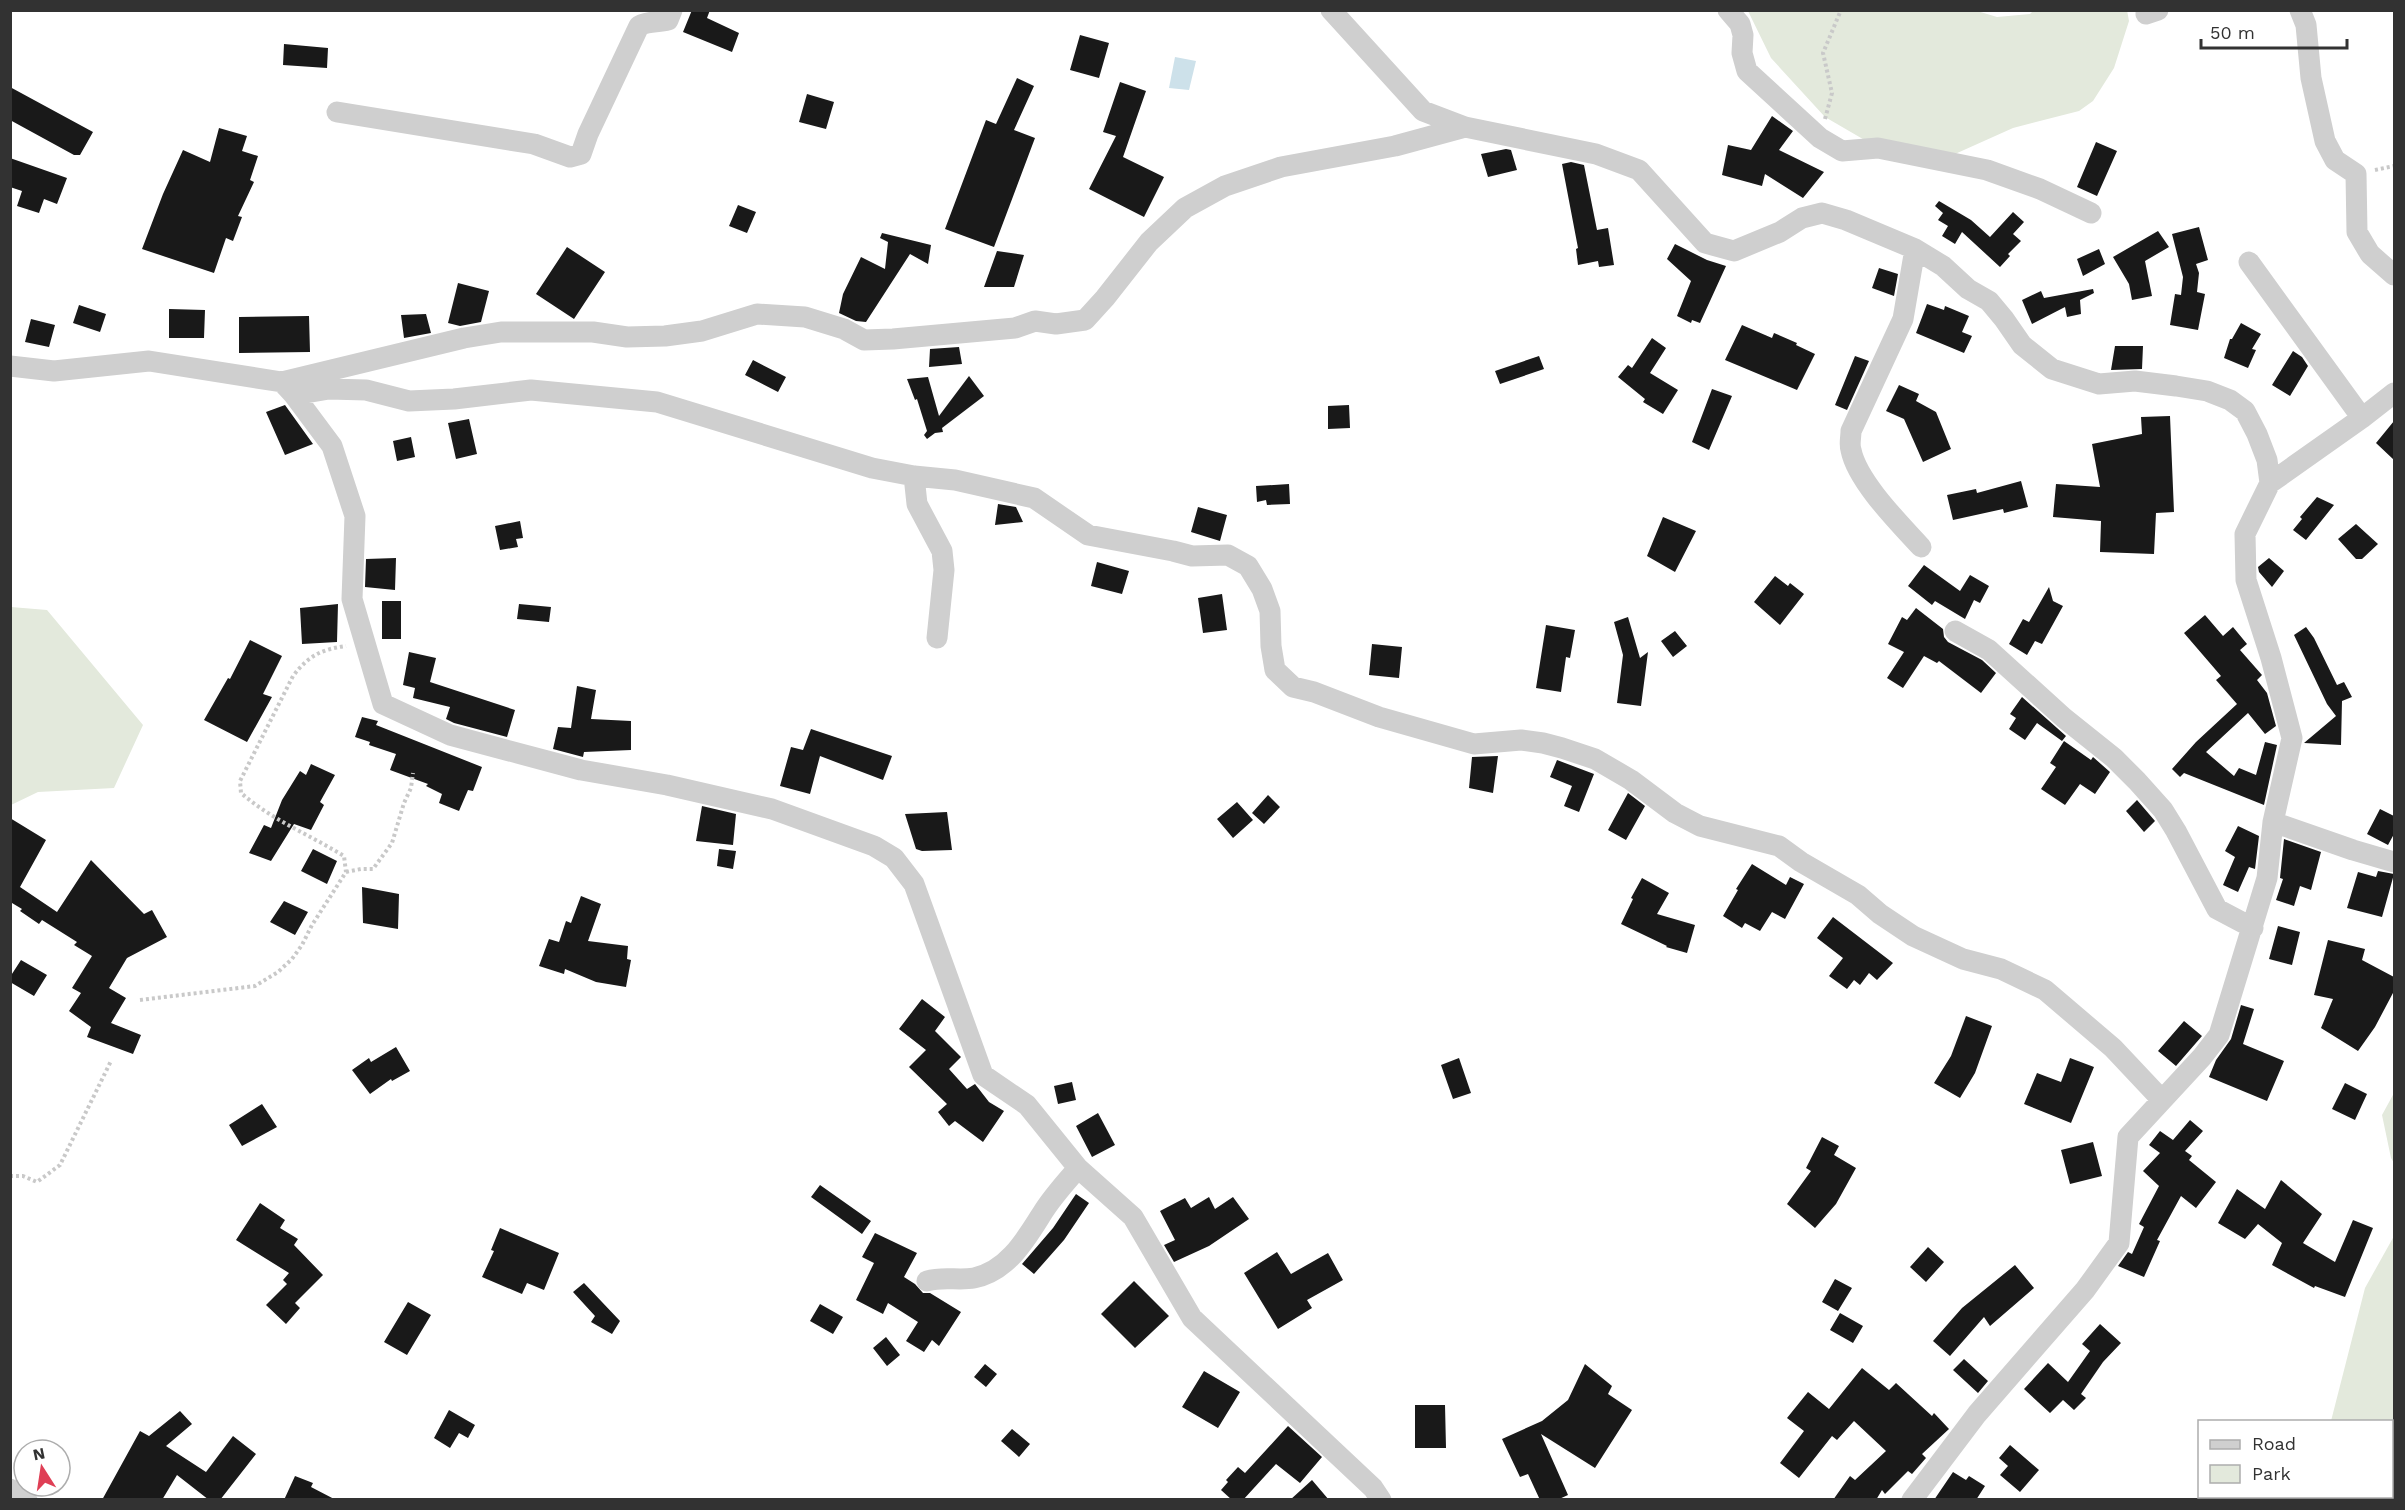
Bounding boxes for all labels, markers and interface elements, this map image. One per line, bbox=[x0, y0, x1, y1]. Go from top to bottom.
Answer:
scale bar bbox=[2201, 12, 2346, 50]
text: 50 m bbox=[2210, 22, 2255, 43]
legend bbox=[2198, 1420, 2393, 1498]
text: Road bbox=[2252, 1433, 2296, 1454]
north arrow bbox=[12, 1438, 72, 1498]
text: N bbox=[31, 1443, 47, 1464]
text: Park bbox=[2252, 1463, 2291, 1484]

